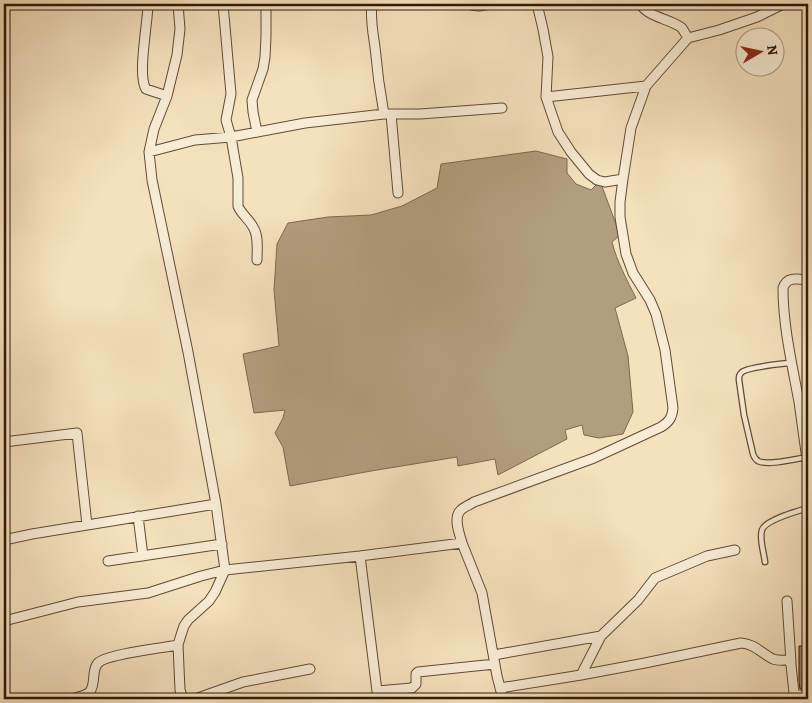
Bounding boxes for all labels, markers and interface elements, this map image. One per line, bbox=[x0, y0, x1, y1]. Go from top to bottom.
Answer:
north arrow bbox=[734, 28, 784, 78]
text: N bbox=[762, 44, 783, 57]

